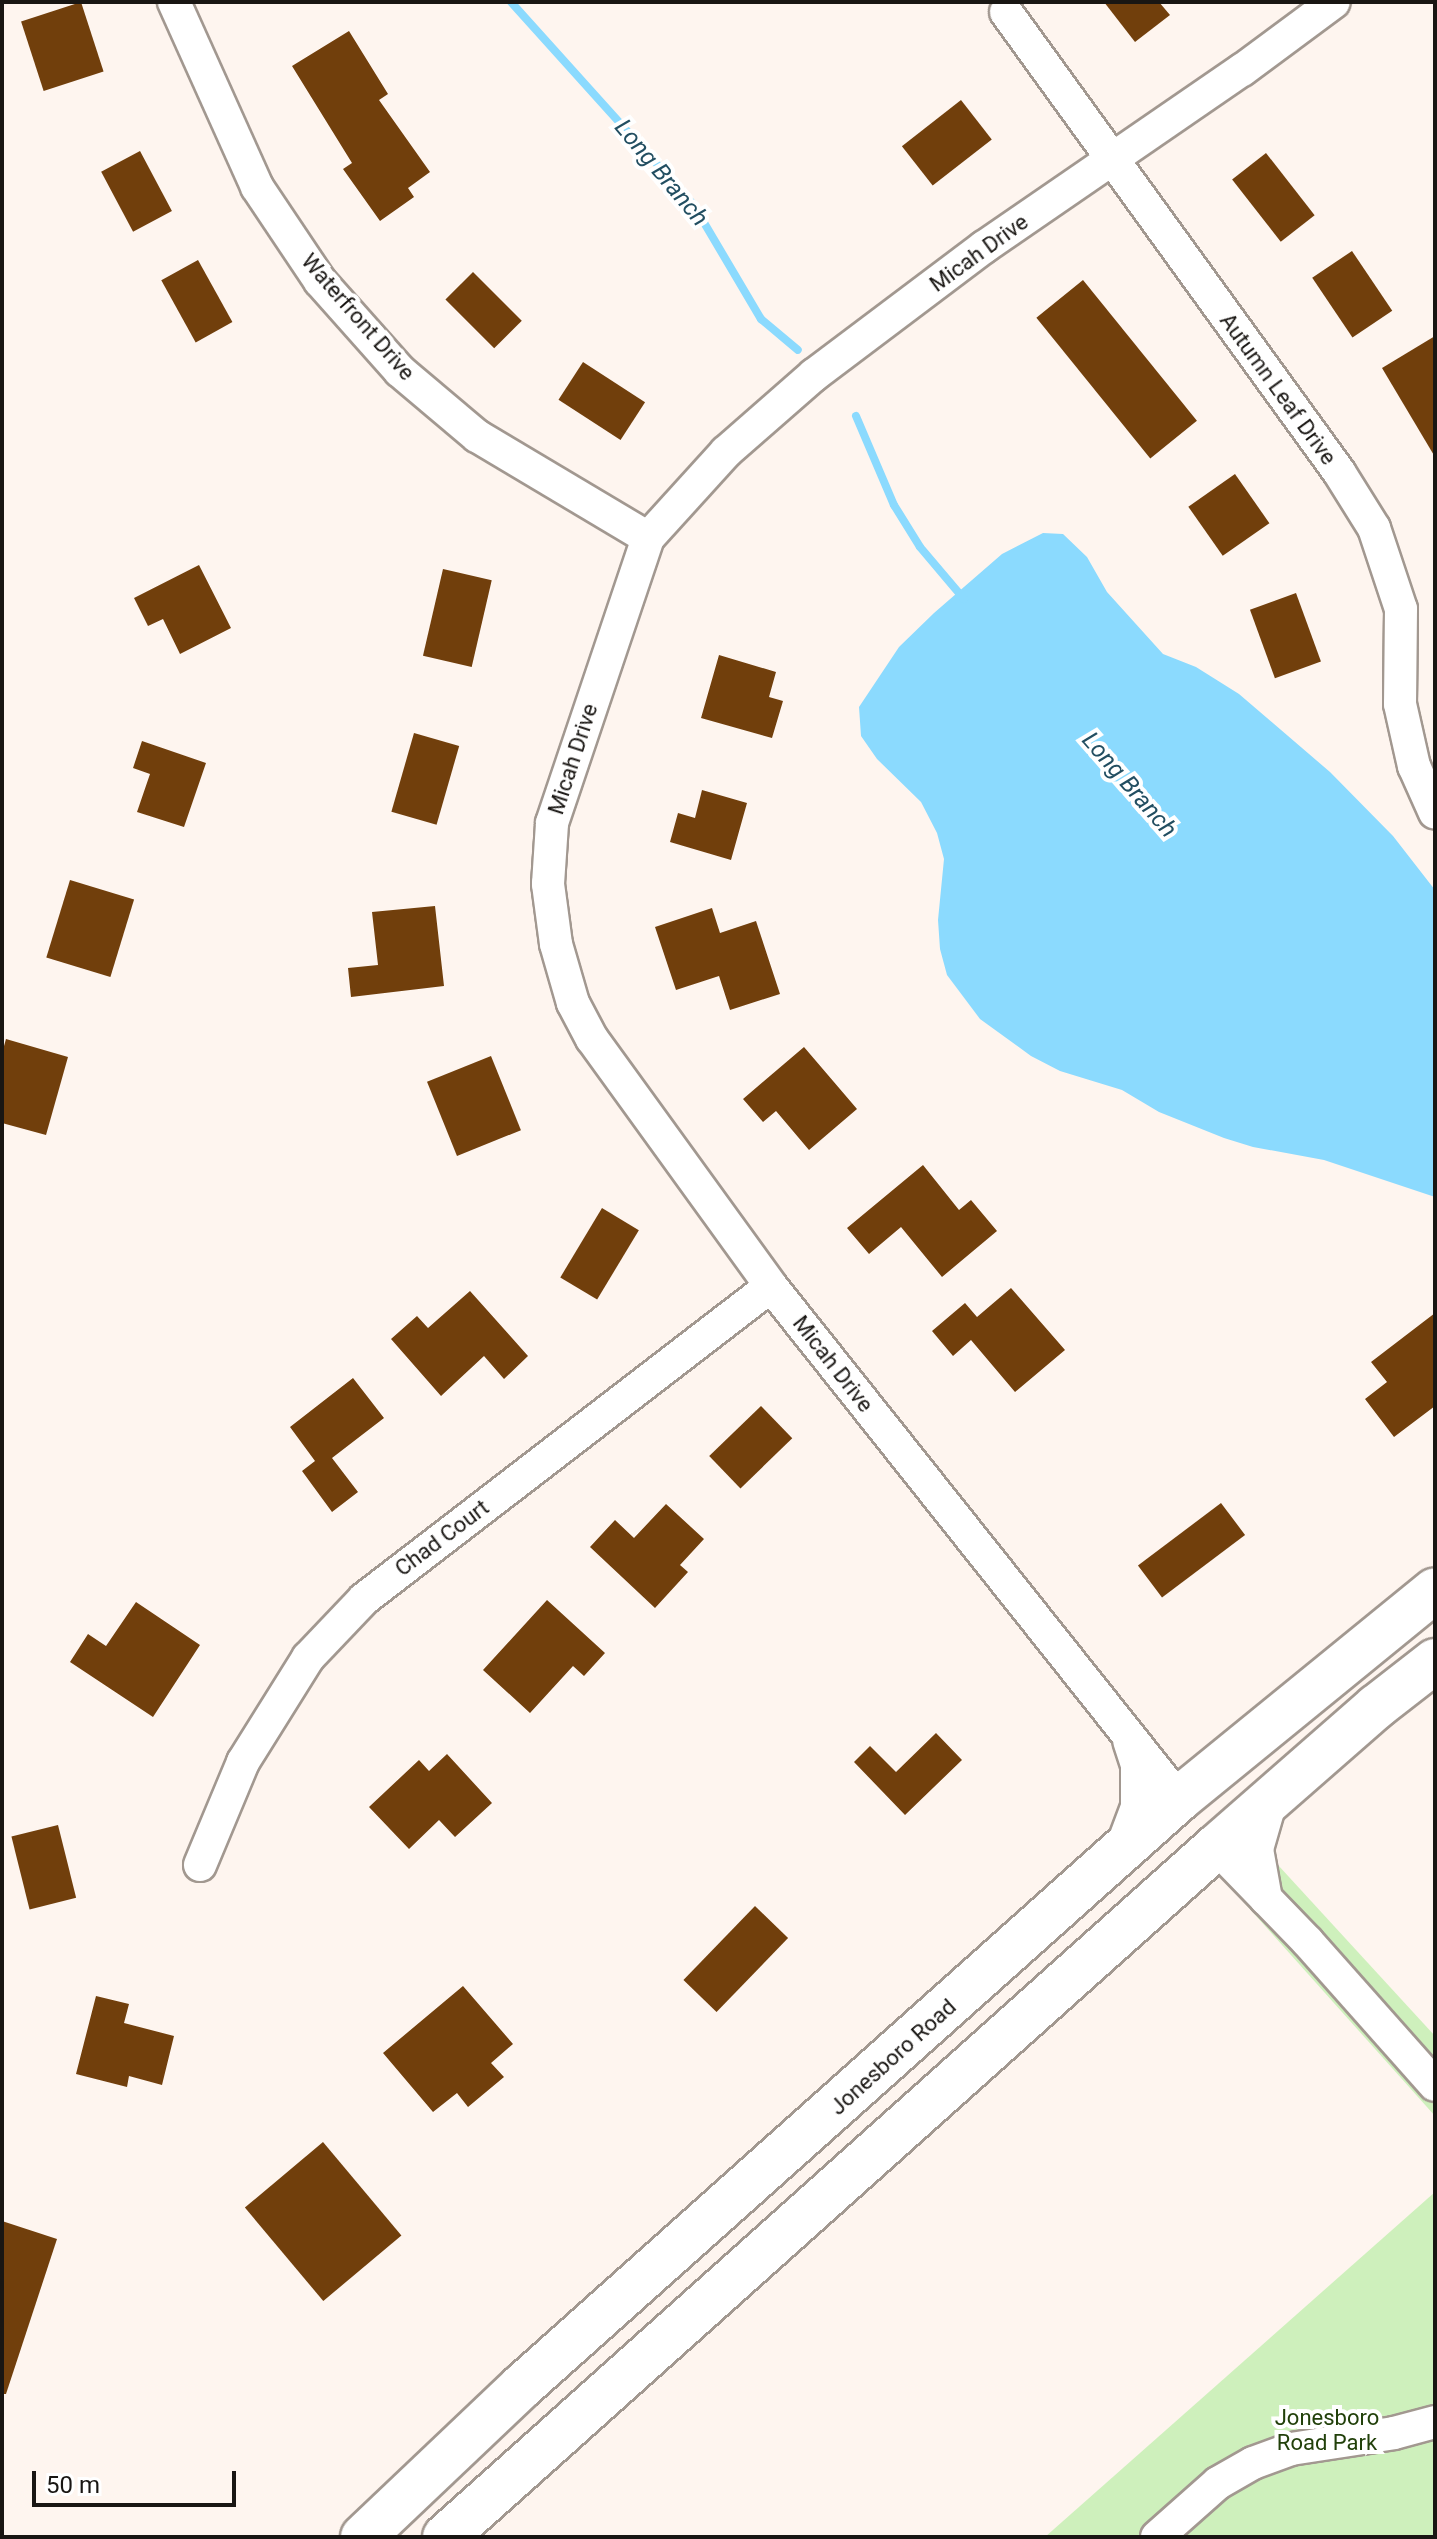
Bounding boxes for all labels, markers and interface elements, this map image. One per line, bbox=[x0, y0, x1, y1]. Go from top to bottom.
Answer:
water label: Long Branch bbox=[608, 114, 714, 232]
street label: Micah Drive bbox=[925, 209, 1033, 297]
street label: Waterfront Drive bbox=[296, 248, 420, 386]
street label: Autumn Leaf Drive bbox=[1214, 308, 1342, 470]
street label: Micah Drive bbox=[543, 700, 603, 818]
water label: Long Branch bbox=[1075, 726, 1183, 844]
street label: Micah Drive bbox=[787, 1311, 879, 1417]
street label: Chad Court bbox=[390, 1494, 494, 1582]
street label: Jonesboro Road bbox=[825, 1994, 961, 2120]
park label: Jonesboro Road Park bbox=[1275, 2404, 1379, 2456]
scale bar bbox=[36, 2455, 240, 2505]
text: 50 m bbox=[46, 2471, 100, 2499]

